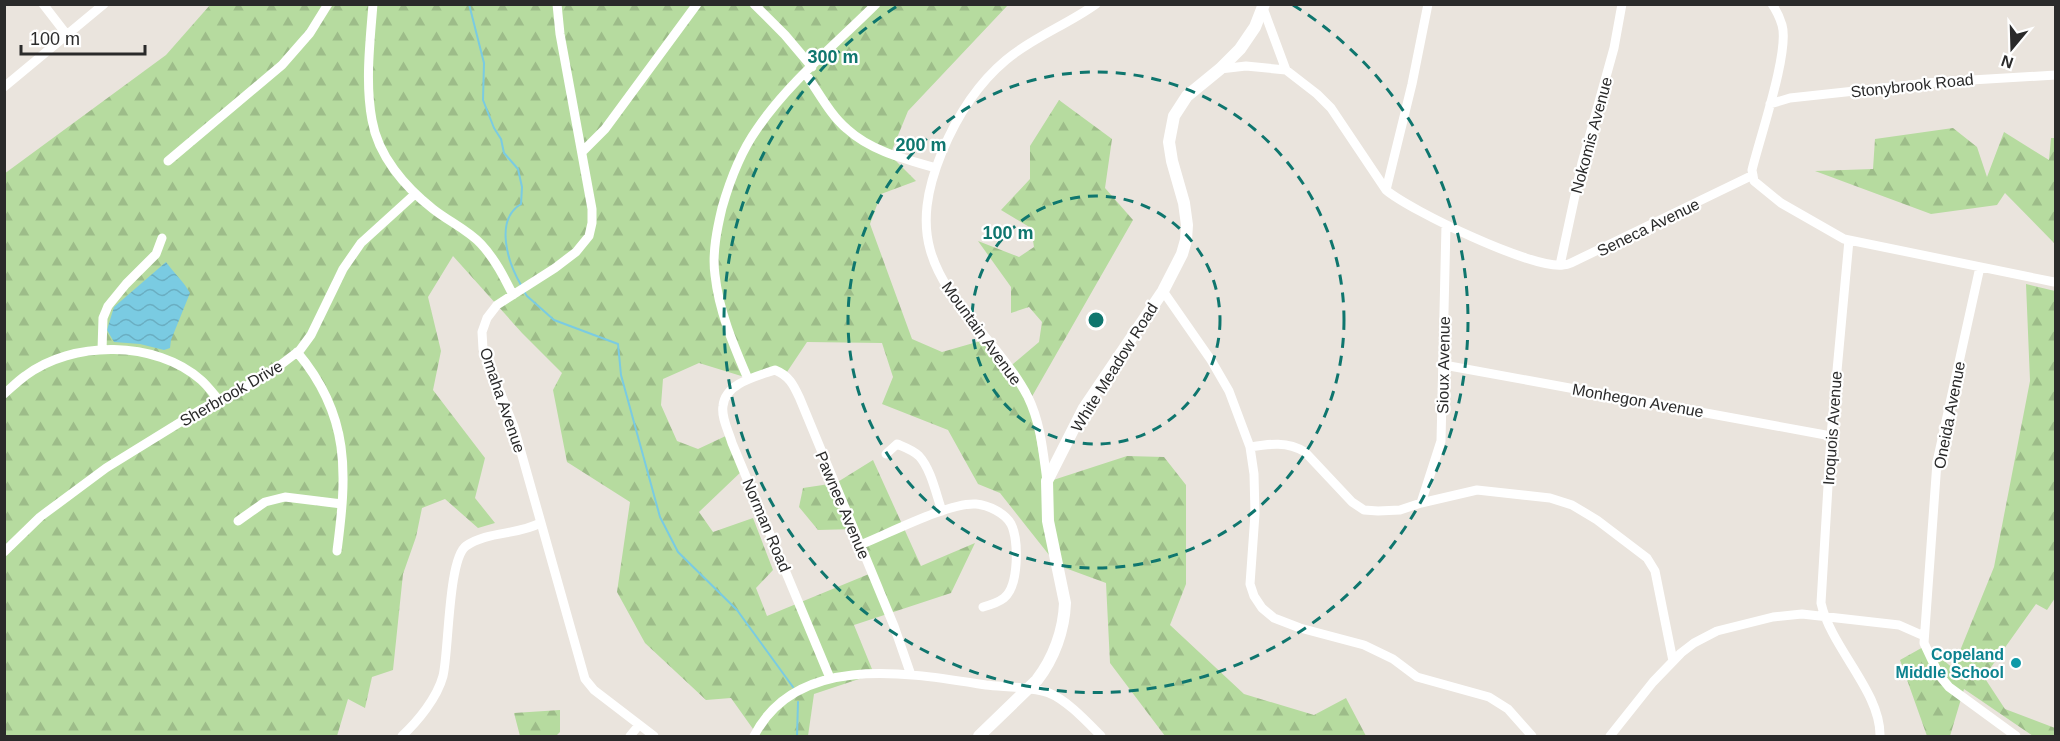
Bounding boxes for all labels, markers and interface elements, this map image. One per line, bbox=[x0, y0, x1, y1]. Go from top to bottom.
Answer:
scale bar bbox=[21, 18, 146, 56]
north arrow bbox=[1982, 18, 2042, 78]
text: 100 m bbox=[30, 29, 80, 49]
text: 300 m bbox=[807, 47, 859, 67]
text: N bbox=[1999, 52, 2016, 72]
street label: Stonybrook Road bbox=[1850, 71, 1974, 100]
street label: Nokomis Avenue bbox=[1568, 75, 1615, 195]
text: 200 m bbox=[895, 135, 947, 155]
street label: Seneca Avenue bbox=[1594, 195, 1702, 260]
text: 100 m bbox=[982, 223, 1034, 243]
street label: Mountain Avenue bbox=[938, 278, 1025, 388]
street label: White Meadow Road bbox=[1068, 300, 1161, 435]
centre of rings bbox=[1086, 310, 1106, 330]
street label: Sioux Avenue bbox=[1434, 316, 1453, 414]
street label: Omaha Avenue bbox=[477, 345, 529, 455]
street label: Sherbrook Drive bbox=[177, 357, 286, 430]
street label: Oneida Avenue bbox=[1931, 360, 1968, 470]
street label: Iroquois Avenue bbox=[1820, 370, 1845, 486]
street label: Monhegon Avenue bbox=[1571, 381, 1705, 420]
street label: Pawnee Avenue bbox=[812, 449, 873, 562]
street label: Norman Road bbox=[739, 476, 794, 574]
place label: Copeland Middle School bbox=[1896, 646, 2004, 681]
marker: Copeland Middle School bbox=[2009, 656, 2023, 670]

